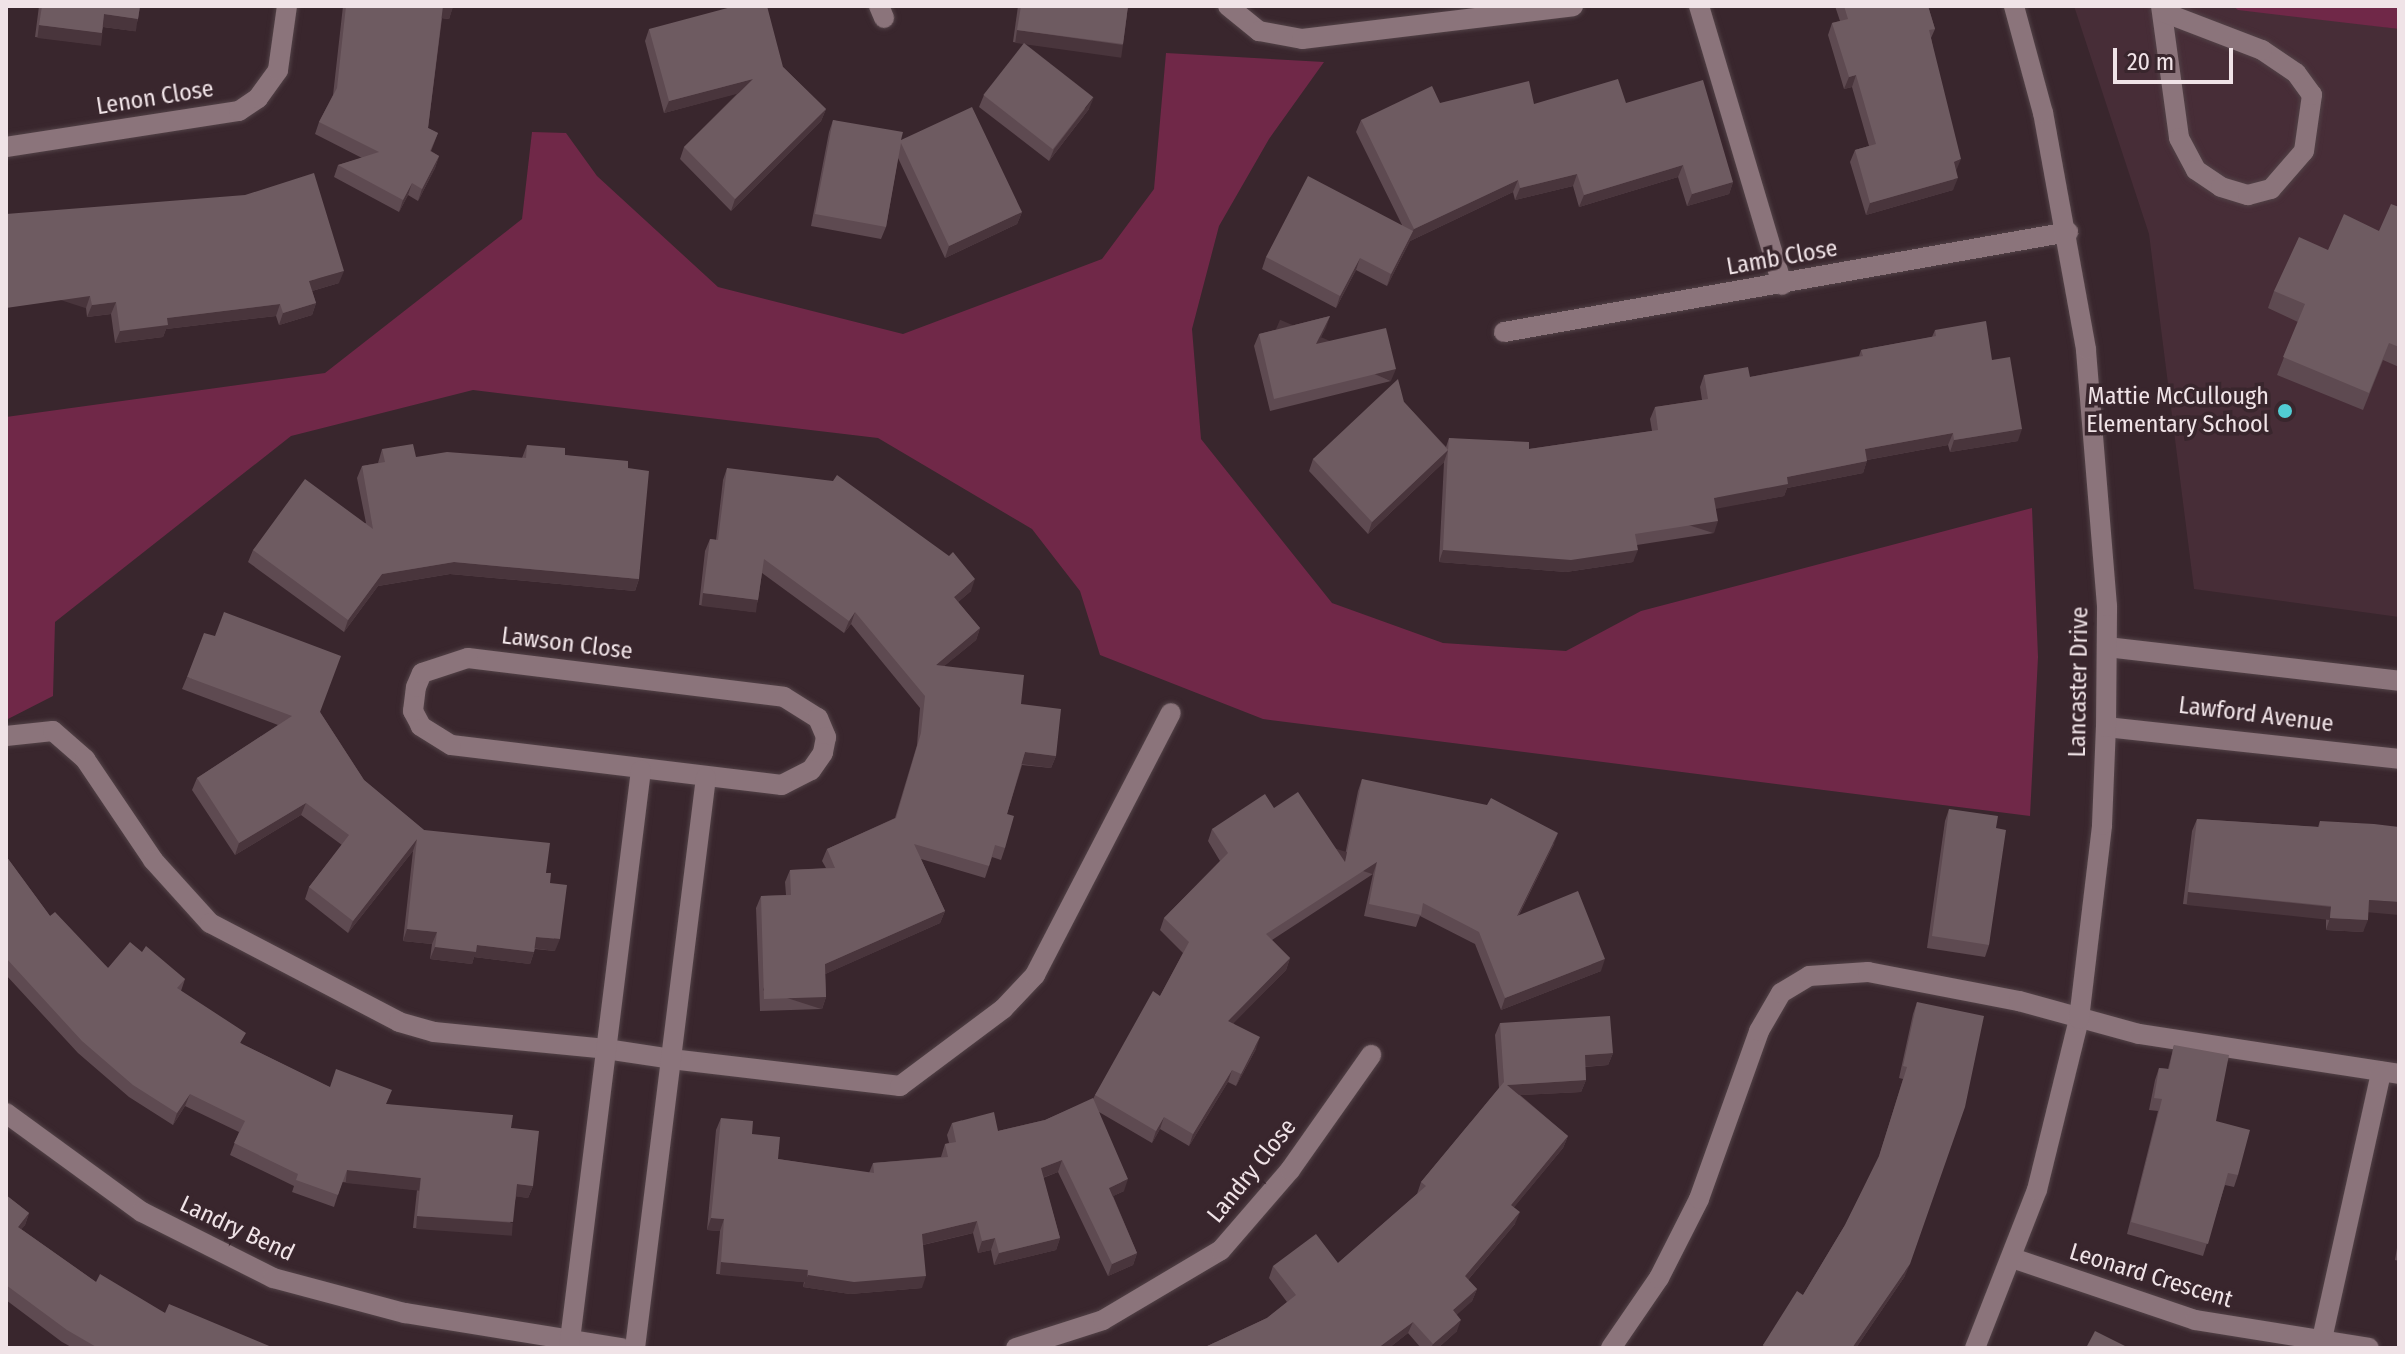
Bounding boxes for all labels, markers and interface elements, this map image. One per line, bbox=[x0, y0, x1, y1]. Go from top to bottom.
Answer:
scale bar bbox=[2117, 32, 2237, 82]
text: 20 m bbox=[2127, 48, 2174, 76]
street label: Lenon Close bbox=[94, 75, 216, 121]
street label: Lamb Close bbox=[1724, 234, 1840, 282]
place label: Mattie McCullough Elementary School bbox=[2086, 383, 2269, 439]
marker: Mattie McCullough Elementary School bbox=[2276, 402, 2294, 420]
street label: Lancaster Drive bbox=[2063, 606, 2095, 758]
street label: Lawson Close bbox=[500, 622, 634, 666]
street label: Lawford Avenue bbox=[2177, 691, 2335, 739]
street label: Landry Close bbox=[1201, 1113, 1303, 1229]
street label: Landry Bend bbox=[175, 1190, 299, 1268]
street label: Leonard Crescent bbox=[2066, 1238, 2236, 1314]

